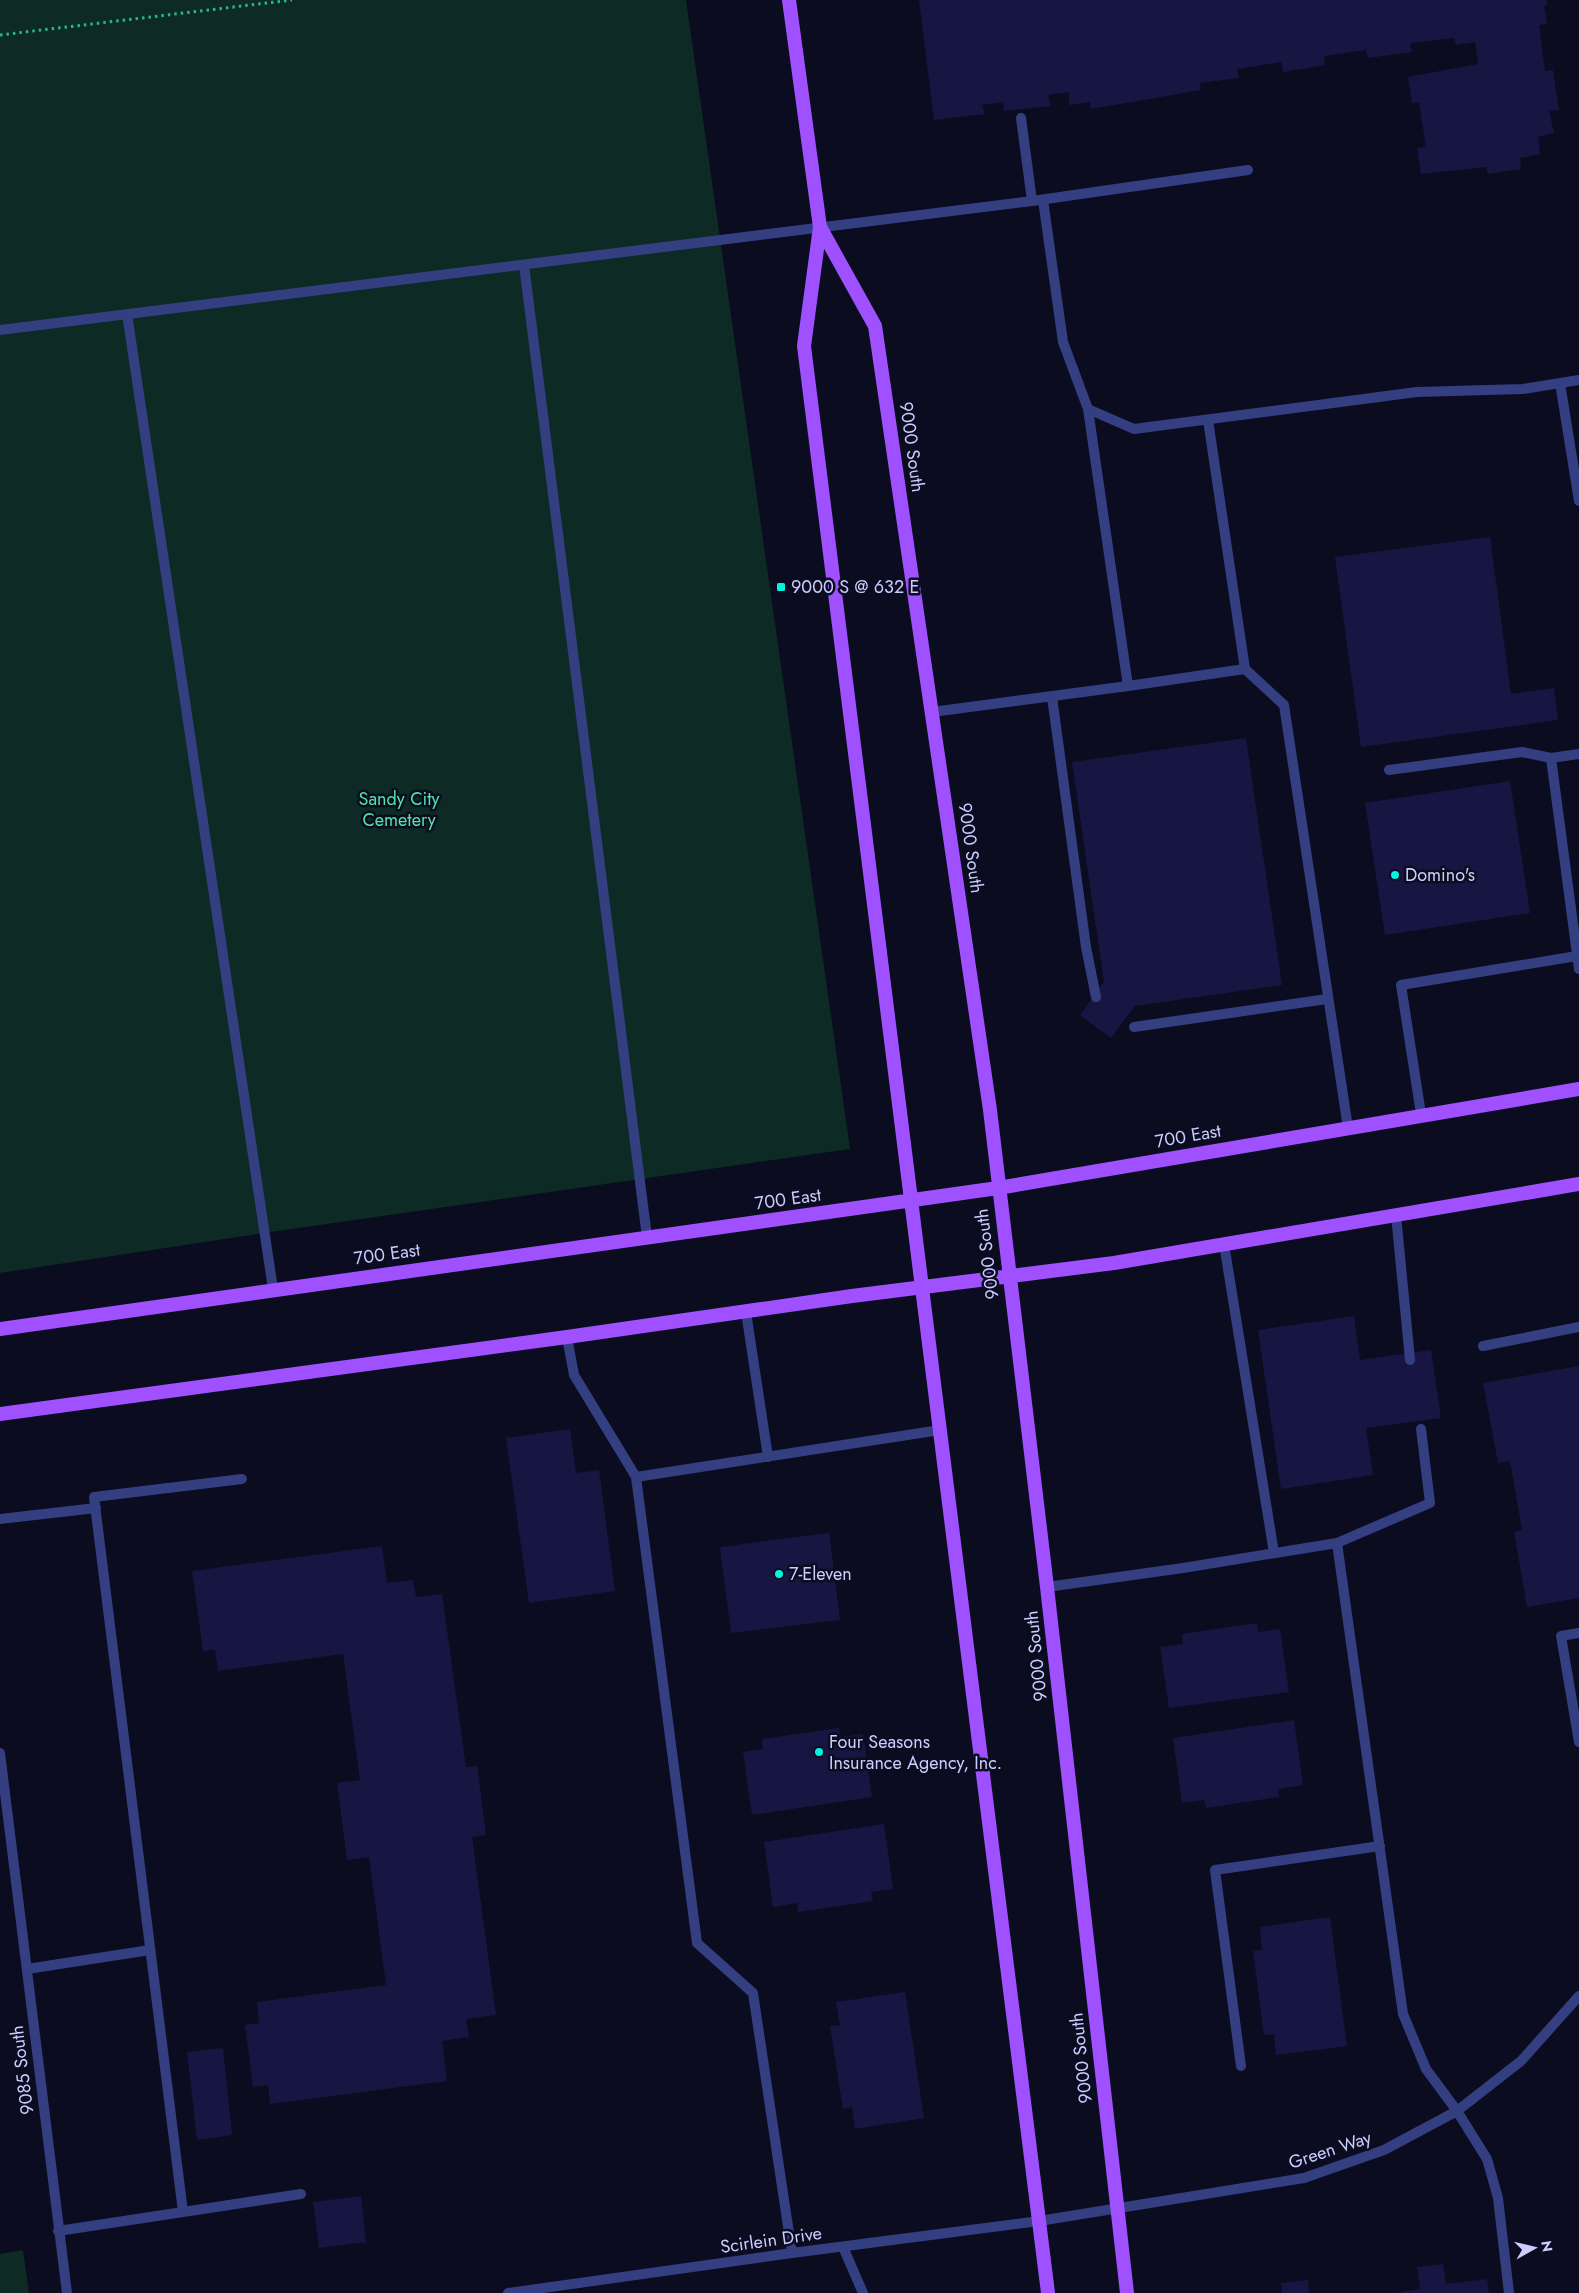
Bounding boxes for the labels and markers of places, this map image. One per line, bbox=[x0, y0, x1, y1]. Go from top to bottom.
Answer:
place label: 9000 S @ 632 E bbox=[791, 574, 919, 600]
marker: 9000 S @ 632 E bbox=[775, 581, 787, 593]
place label: Domino's bbox=[1405, 862, 1475, 888]
marker: Domino's bbox=[1389, 869, 1401, 881]
place label: 7-Eleven bbox=[789, 1561, 852, 1587]
marker: 7-Eleven bbox=[773, 1568, 785, 1580]
place label: Four Seasons Insurance Agency, Inc. bbox=[829, 1729, 1002, 1776]
marker: Four Seasons Insurance Agency, Inc. bbox=[813, 1746, 825, 1758]

